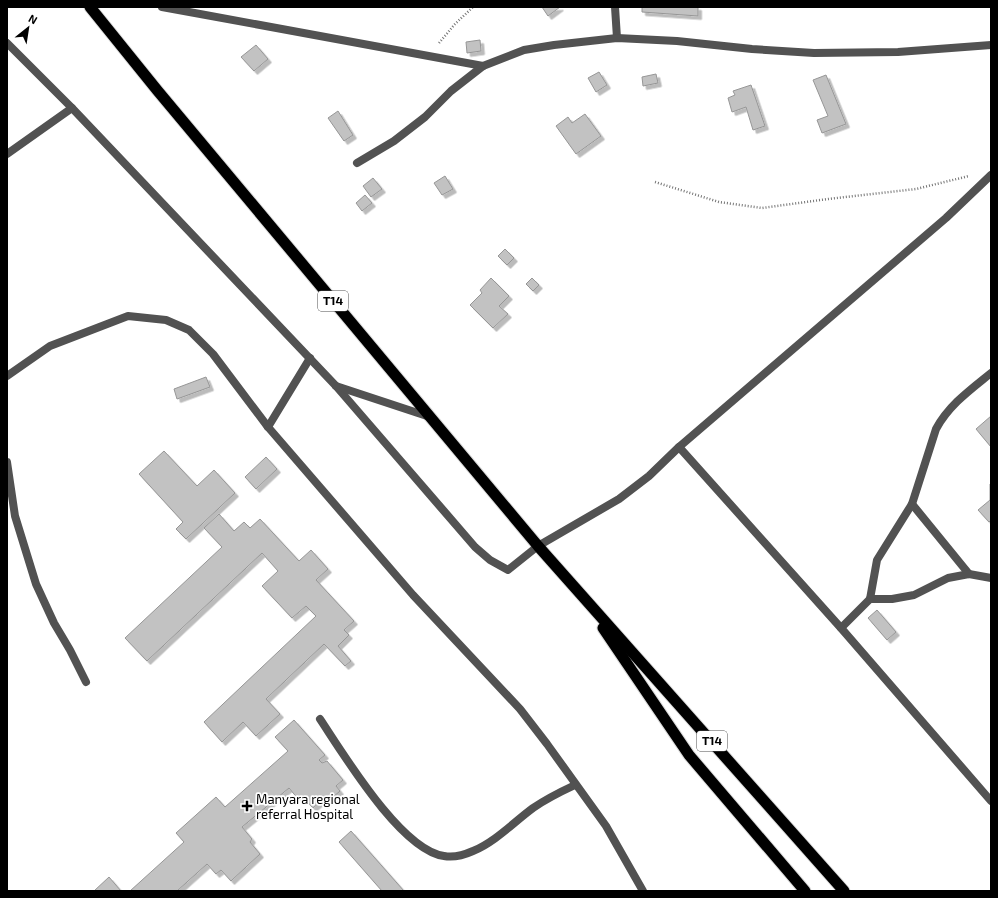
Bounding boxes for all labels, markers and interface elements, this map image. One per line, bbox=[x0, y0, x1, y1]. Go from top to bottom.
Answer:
north arrow bbox=[8, 8, 48, 48]
text: N bbox=[27, 11, 40, 27]
road number: T14 bbox=[318, 291, 348, 311]
road number: T14 bbox=[697, 731, 727, 751]
place label: Manyara regional referral Hospital bbox=[256, 791, 360, 822]
marker: Manyara regional referral Hospital bbox=[241, 800, 253, 812]

